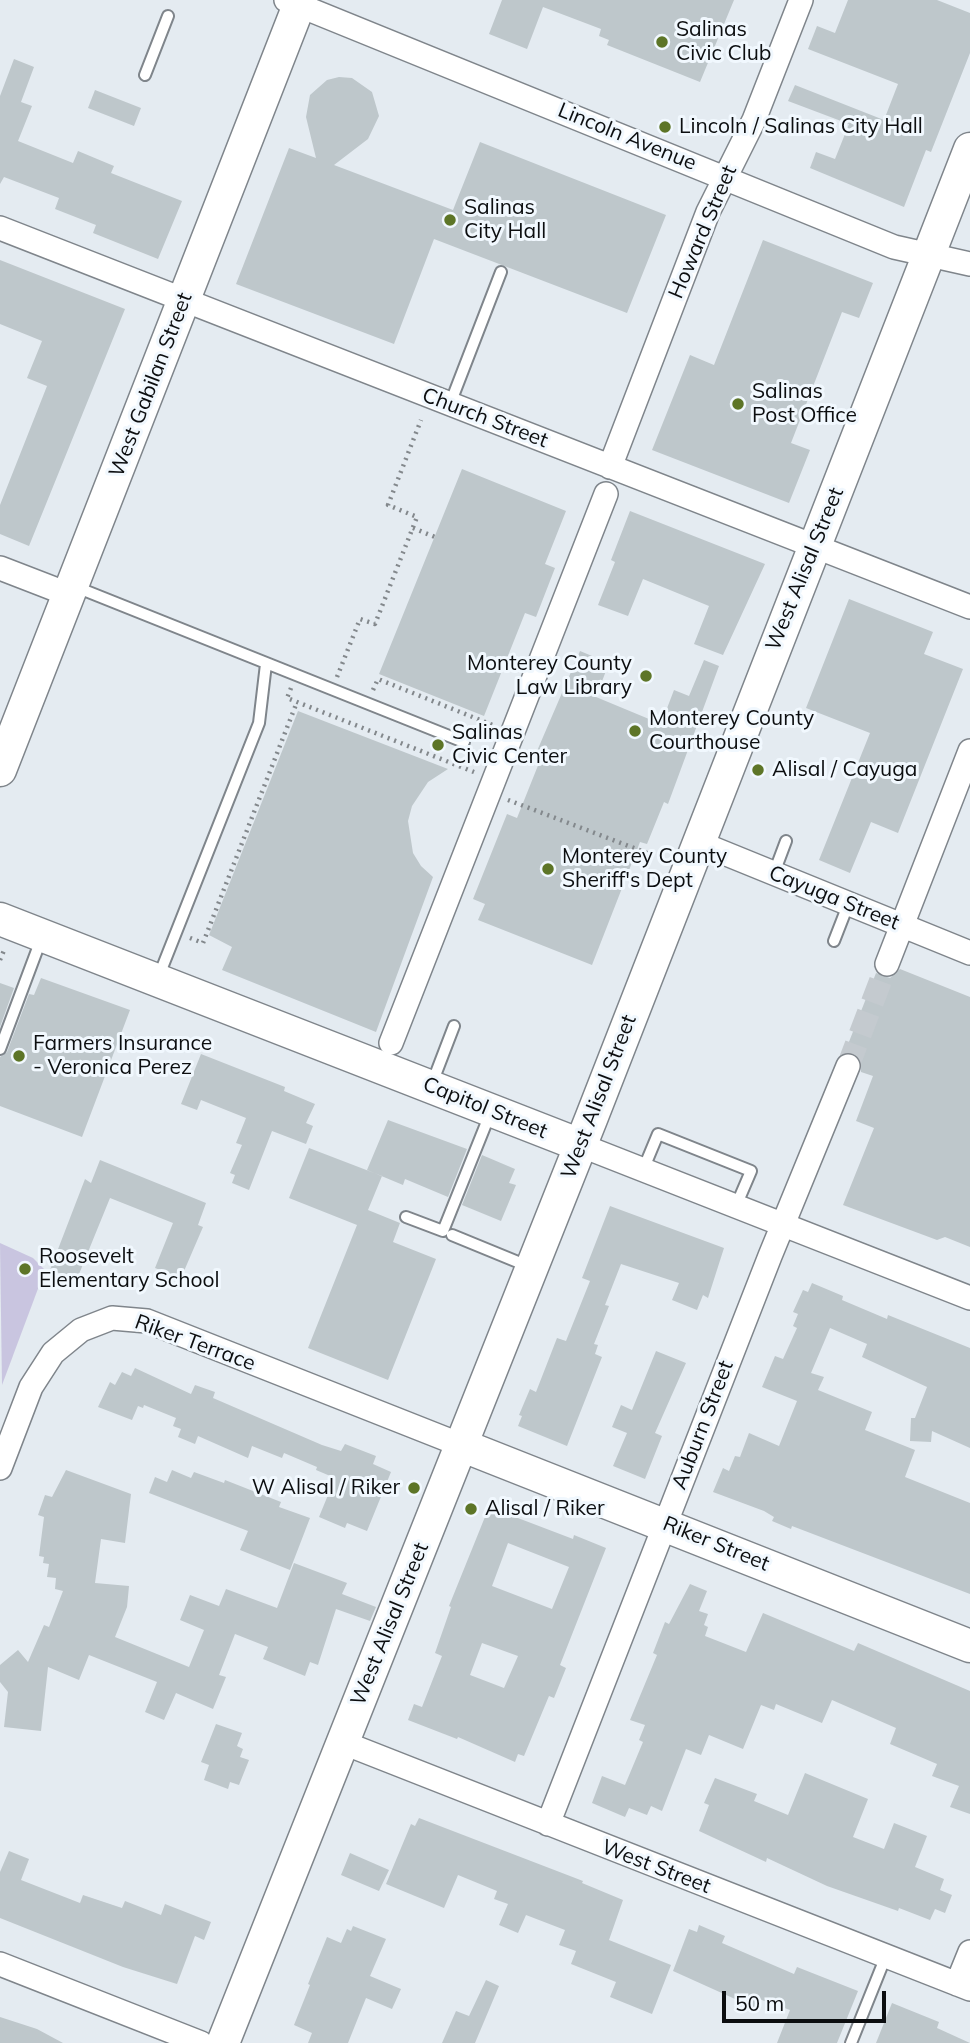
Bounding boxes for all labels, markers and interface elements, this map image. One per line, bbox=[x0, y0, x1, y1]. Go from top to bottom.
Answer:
place label: Salinas Civic Club bbox=[676, 17, 771, 67]
marker: Salinas Civic Club bbox=[654, 34, 670, 50]
street label: Lincoln Avenue bbox=[554, 98, 700, 176]
place label: Lincoln / Salinas City Hall bbox=[679, 114, 923, 140]
marker: Lincoln / Salinas City Hall bbox=[657, 119, 673, 135]
street label: Howard Street bbox=[664, 162, 742, 302]
place label: Salinas City Hall bbox=[464, 195, 546, 245]
marker: Salinas City Hall bbox=[442, 212, 458, 228]
street label: West Gabilan Street bbox=[104, 289, 198, 481]
place label: Salinas Post Office bbox=[752, 379, 857, 429]
street label: Church Street bbox=[419, 382, 551, 454]
marker: Salinas Post Office bbox=[730, 396, 746, 412]
street label: West Alisal Street bbox=[761, 484, 849, 654]
place label: Monterey County Law Library bbox=[467, 651, 632, 701]
marker: Monterey County Law Library bbox=[638, 668, 654, 684]
place label: Monterey County Courthouse bbox=[649, 706, 814, 756]
place label: Salinas Civic Center bbox=[452, 720, 567, 770]
marker: Monterey County Courthouse bbox=[627, 723, 643, 739]
marker: Salinas Civic Center bbox=[430, 737, 446, 753]
place label: Alisal / Cayuga bbox=[772, 757, 917, 783]
marker: Alisal / Cayuga bbox=[750, 762, 766, 778]
place label: Monterey County Sheriff's Dept bbox=[562, 844, 727, 894]
street label: Cayuga Street bbox=[765, 860, 903, 936]
marker: Monterey County Sheriff's Dept bbox=[540, 861, 556, 877]
street label: West Alisal Street bbox=[556, 1011, 642, 1183]
place label: Farmers Insurance - Veronica Perez bbox=[33, 1031, 212, 1081]
marker: Farmers Insurance - Veronica Perez bbox=[11, 1048, 27, 1064]
street label: Capitol Street bbox=[419, 1072, 551, 1144]
place label: Roosevelt Elementary School bbox=[39, 1244, 220, 1294]
marker: Roosevelt Elementary School bbox=[17, 1261, 33, 1277]
street label: Riker Terrace bbox=[131, 1310, 259, 1376]
street label: Auburn Street bbox=[667, 1357, 739, 1493]
place label: W Alisal / Riker bbox=[252, 1475, 400, 1501]
marker: W Alisal / Riker bbox=[406, 1480, 422, 1496]
place label: Alisal / Riker bbox=[485, 1496, 605, 1522]
marker: Alisal / Riker bbox=[463, 1501, 479, 1517]
street label: Riker Street bbox=[659, 1511, 773, 1577]
street label: West Alisal Street bbox=[346, 1539, 434, 1709]
street label: West Street bbox=[598, 1835, 714, 1899]
scale bar bbox=[725, 1976, 890, 2020]
text: 50 m bbox=[735, 1990, 784, 2016]

